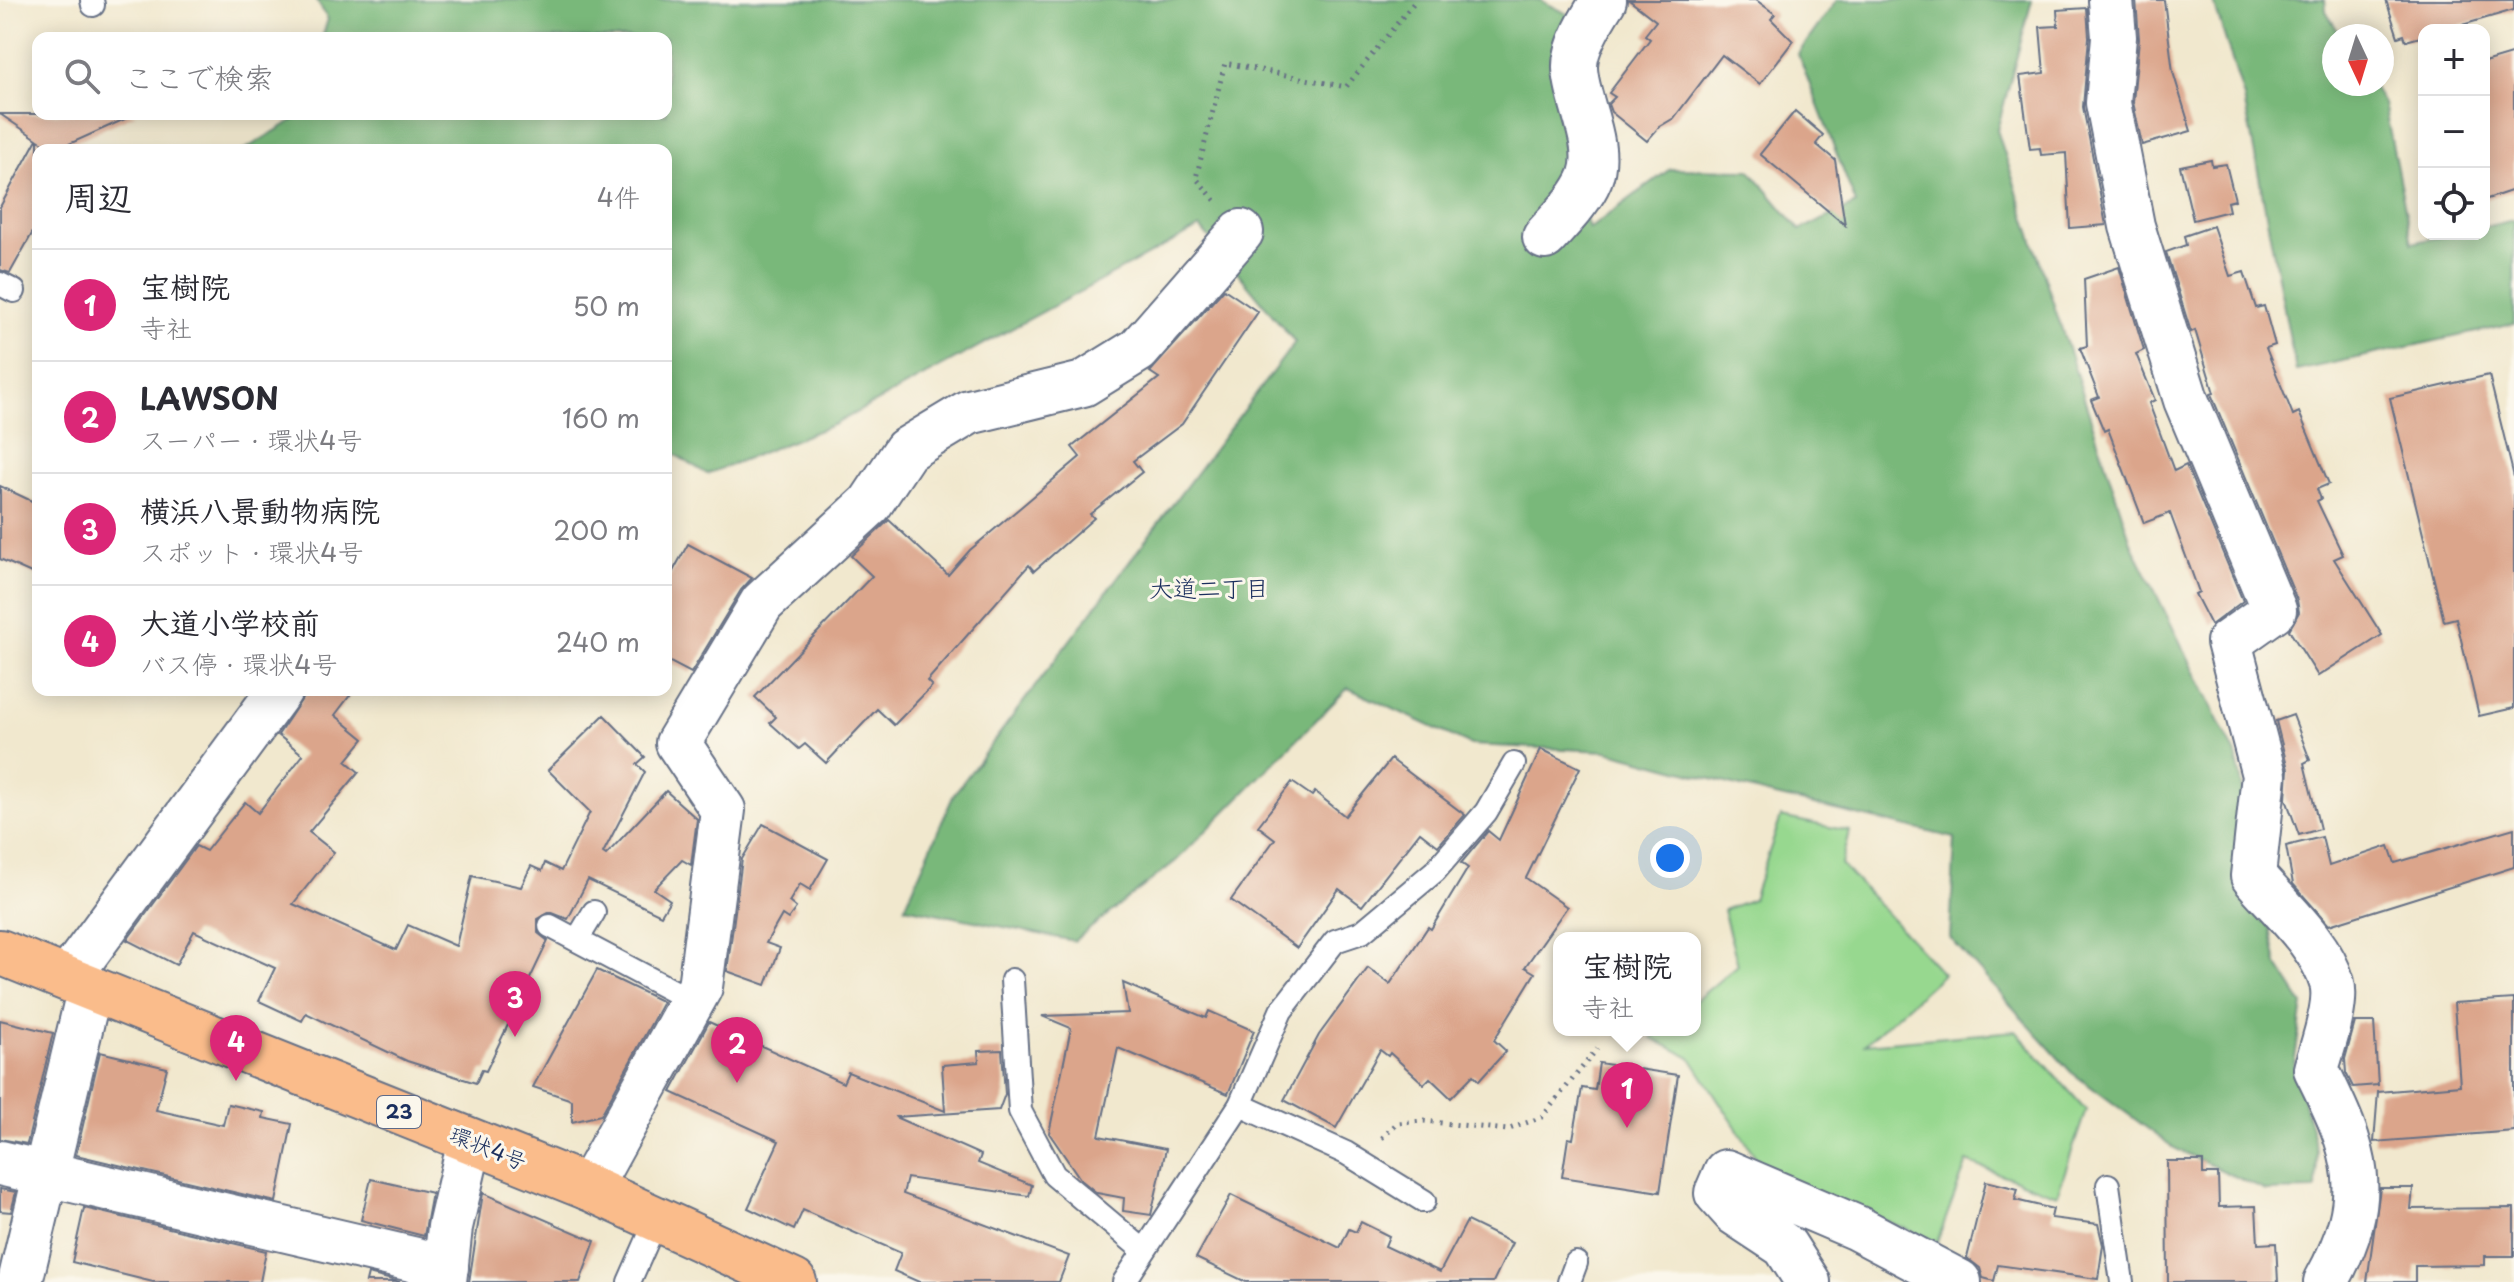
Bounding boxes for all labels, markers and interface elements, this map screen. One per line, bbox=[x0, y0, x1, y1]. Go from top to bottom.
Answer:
north arrow bbox=[2322, 24, 2394, 96]
map controls bbox=[2418, 24, 2490, 240]
button: + bbox=[2418, 24, 2490, 96]
search box bbox=[32, 32, 672, 120]
icon: search bbox=[60, 54, 104, 98]
text: ここで検索 bbox=[124, 54, 274, 99]
button: − bbox=[2418, 96, 2490, 168]
button: locate bbox=[2418, 168, 2490, 240]
text: 周辺 bbox=[64, 170, 132, 222]
text: 4件 bbox=[597, 177, 640, 216]
text: 宝樹院 bbox=[140, 263, 230, 308]
text: 1 bbox=[84, 286, 96, 325]
text: 50 m bbox=[573, 286, 640, 325]
text: 寺社 bbox=[140, 308, 192, 347]
text: LAWSON bbox=[140, 375, 279, 420]
text: 2 bbox=[81, 398, 99, 437]
text: 160 m bbox=[562, 398, 640, 437]
text: スーパー · 環状4号 bbox=[140, 420, 363, 459]
text: 横浜八景動物病院 bbox=[140, 487, 380, 532]
text: 3 bbox=[81, 510, 99, 549]
text: 200 m bbox=[553, 510, 640, 549]
text: スポット · 環状4号 bbox=[140, 532, 364, 571]
district label: 大道二丁目 bbox=[1149, 569, 1269, 605]
text: 大道小学校前 bbox=[140, 599, 320, 644]
text: 4 bbox=[81, 622, 99, 661]
text: 240 m bbox=[556, 622, 640, 661]
text: バス停 · 環状4号 bbox=[140, 644, 338, 683]
your location bbox=[1650, 838, 1690, 878]
popup bbox=[1553, 932, 1701, 1036]
text: 宝樹院 bbox=[1582, 942, 1672, 987]
pin: 3 bbox=[489, 971, 541, 1037]
text: 寺社 bbox=[1582, 987, 1634, 1026]
pin: 4 bbox=[210, 1015, 262, 1081]
pin: 2 bbox=[711, 1017, 763, 1083]
pin: 1 bbox=[1601, 1062, 1653, 1128]
road number: 23 bbox=[377, 1096, 421, 1128]
street label: 環状4号 bbox=[445, 1116, 532, 1177]

